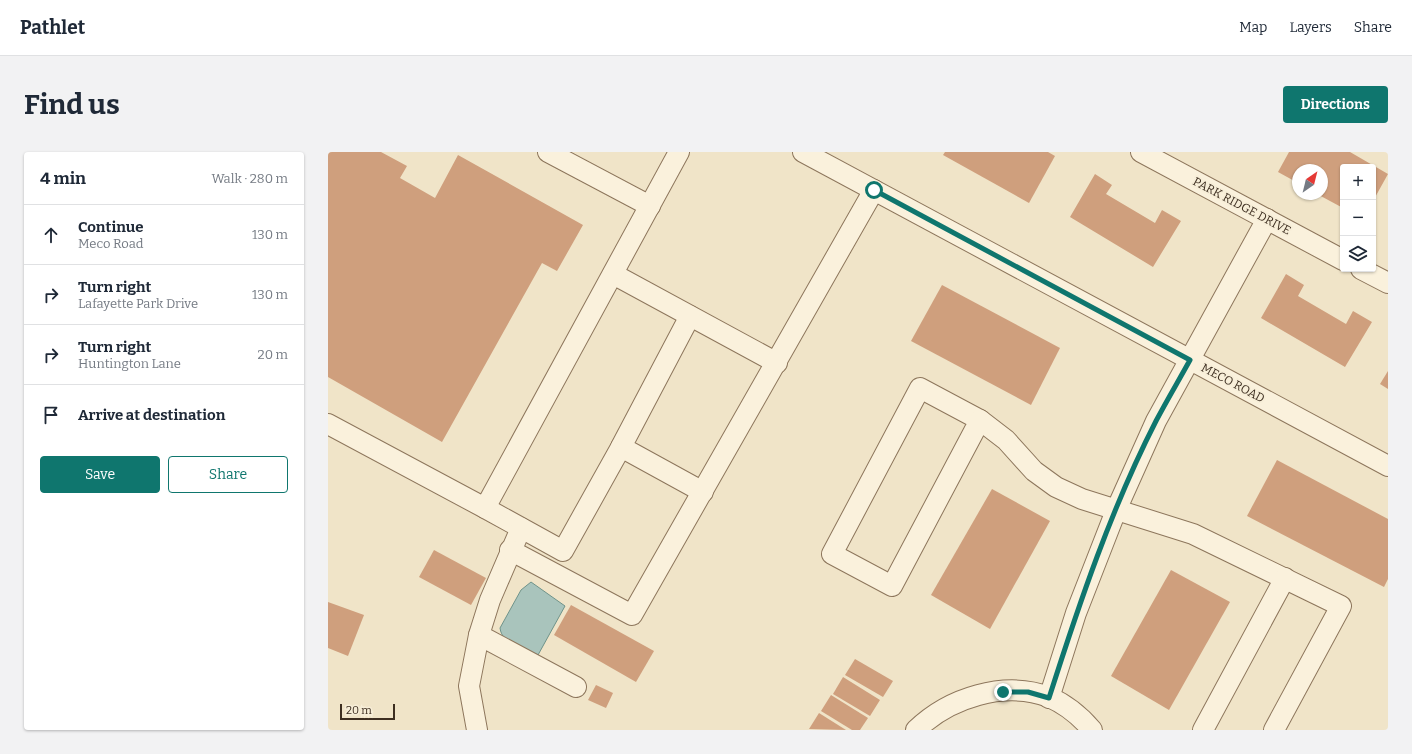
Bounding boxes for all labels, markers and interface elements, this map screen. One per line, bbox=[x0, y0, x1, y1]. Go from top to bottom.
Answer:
text: Pathlet bbox=[20, 16, 85, 39]
text: Map bbox=[1239, 19, 1267, 36]
text: Layers bbox=[1289, 19, 1332, 36]
text: Share bbox=[1354, 19, 1392, 36]
button: Directions bbox=[1283, 86, 1388, 123]
text: Find us bbox=[24, 88, 120, 121]
north arrow bbox=[1292, 164, 1328, 200]
map controls bbox=[1340, 164, 1376, 272]
button: + bbox=[1340, 164, 1376, 200]
text: 4 min bbox=[40, 168, 86, 189]
text: Walk · 280 m bbox=[211, 171, 288, 186]
street label: PARK RIDGE DRIVE bbox=[1191, 174, 1293, 238]
route start bbox=[865, 181, 883, 199]
button: − bbox=[1340, 200, 1376, 236]
text: Continue bbox=[78, 218, 144, 236]
icon: ahead bbox=[40, 224, 62, 246]
text: 130 m bbox=[252, 227, 288, 242]
text: Meco Road bbox=[78, 236, 144, 251]
button: layers bbox=[1340, 236, 1376, 272]
text: Turn right bbox=[78, 278, 151, 296]
icon: right bbox=[40, 284, 62, 306]
text: 130 m bbox=[252, 287, 288, 302]
text: Lafayette Park Drive bbox=[78, 296, 198, 311]
text: Turn right bbox=[78, 338, 151, 356]
icon: right bbox=[40, 344, 62, 366]
text: 20 m bbox=[258, 347, 288, 362]
text: Huntington Lane bbox=[78, 356, 181, 371]
street label: MECO ROAD bbox=[1199, 360, 1267, 406]
icon: arrive bbox=[40, 404, 62, 426]
text: Arrive at destination bbox=[78, 406, 225, 424]
button: Save bbox=[40, 456, 160, 493]
button: Share bbox=[168, 456, 288, 493]
route end bbox=[994, 683, 1012, 701]
scale bar bbox=[340, 702, 395, 721]
text: 20 m bbox=[346, 704, 372, 717]

